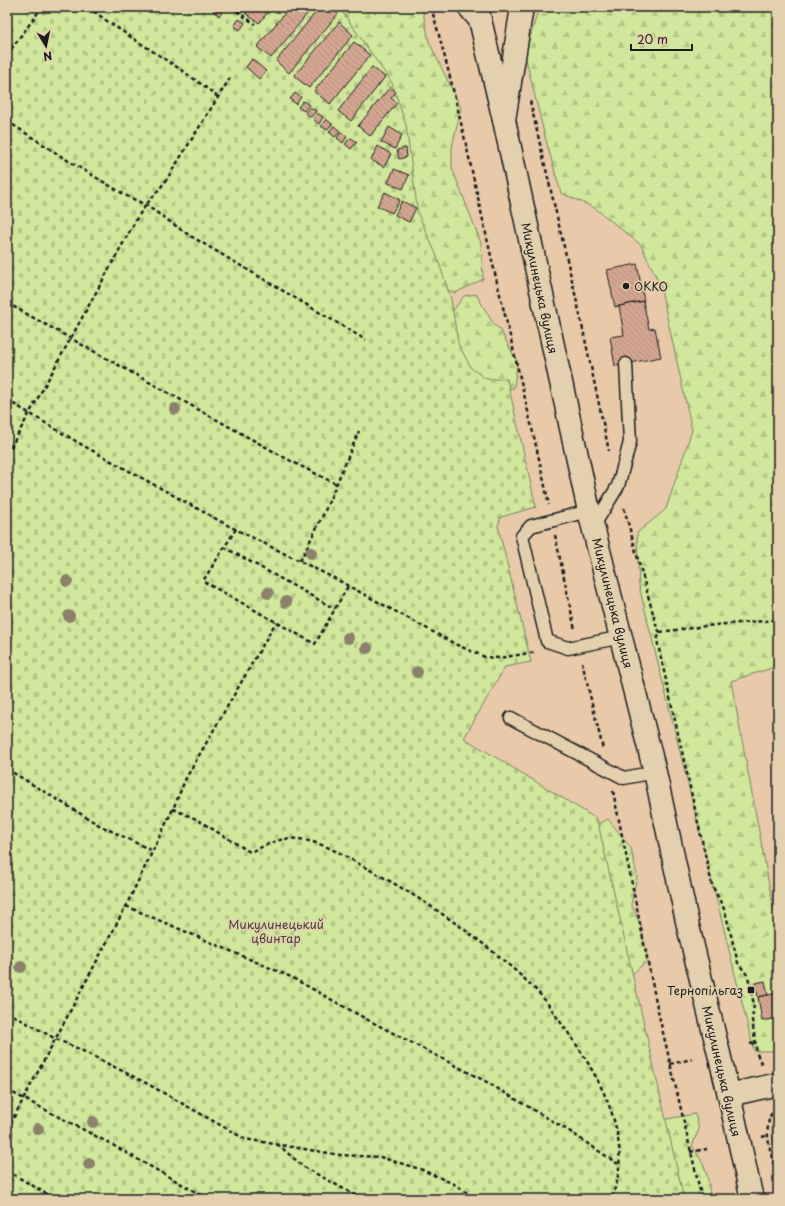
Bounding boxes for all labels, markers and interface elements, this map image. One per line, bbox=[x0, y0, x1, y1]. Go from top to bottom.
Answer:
north arrow bbox=[26, 26, 66, 66]
scale bar bbox=[631, 26, 692, 52]
text: 20 m bbox=[637, 30, 668, 48]
text: N bbox=[42, 47, 54, 66]
street label: Микулинецька вулиця bbox=[517, 221, 563, 355]
place label: ОККО bbox=[634, 277, 668, 295]
marker: ОККО bbox=[621, 281, 631, 291]
street label: Микулинецька вулиця bbox=[588, 536, 638, 670]
park label: Микулинецький цвинтар bbox=[228, 915, 324, 947]
place label: Тернопільгаз bbox=[667, 981, 743, 999]
marker: Тернопільгаз bbox=[746, 985, 756, 995]
street label: Микулинецька вулиця bbox=[698, 1004, 746, 1138]

